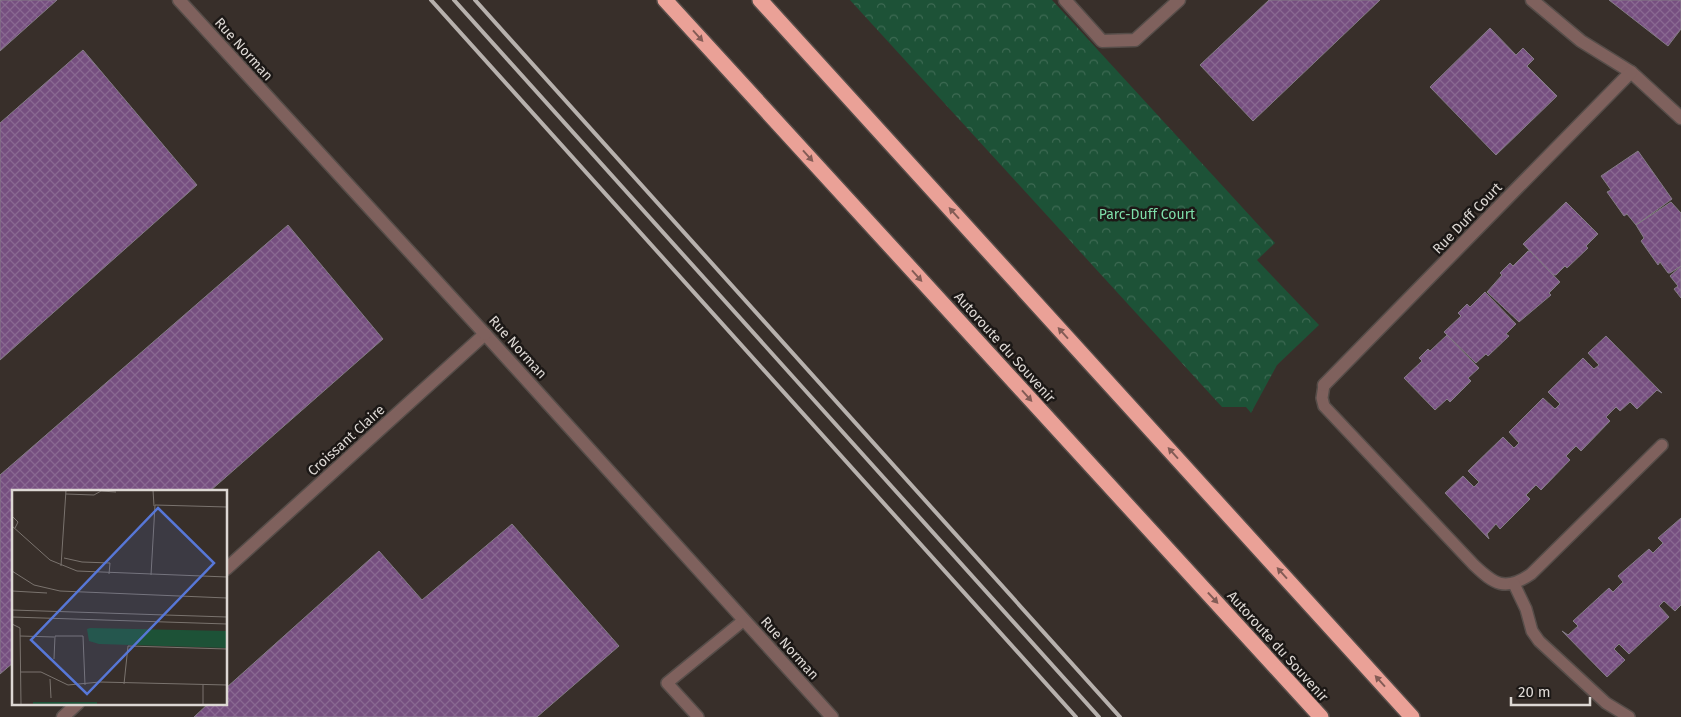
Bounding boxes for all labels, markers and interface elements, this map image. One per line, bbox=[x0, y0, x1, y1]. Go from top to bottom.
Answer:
street label: Rue Norman bbox=[211, 14, 276, 84]
one-way arrow bbox=[692, 30, 704, 42]
one-way arrow bbox=[802, 149, 814, 161]
street label: Rue Duff Court bbox=[1429, 178, 1506, 258]
park label: Parc-Duff Court bbox=[1099, 206, 1196, 223]
one-way arrow bbox=[948, 207, 960, 219]
one-way arrow bbox=[912, 269, 923, 282]
street label: Autoroute du Souvenir bbox=[951, 289, 1059, 407]
street label: Rue Norman bbox=[485, 312, 550, 382]
one-way arrow bbox=[1057, 327, 1069, 339]
one-way arrow bbox=[1021, 389, 1033, 401]
street label: Croissant Claire bbox=[304, 401, 388, 479]
one-way arrow bbox=[1167, 447, 1179, 459]
inset map bbox=[12, 490, 228, 704]
one-way arrow bbox=[1276, 567, 1288, 579]
street label: Autoroute du Souvenir bbox=[1224, 588, 1332, 706]
one-way arrow bbox=[1207, 592, 1219, 604]
street label: Rue Norman bbox=[757, 613, 822, 683]
scale bar bbox=[1511, 674, 1590, 706]
one-way arrow bbox=[1374, 675, 1386, 687]
text: 20 m bbox=[1518, 683, 1551, 701]

